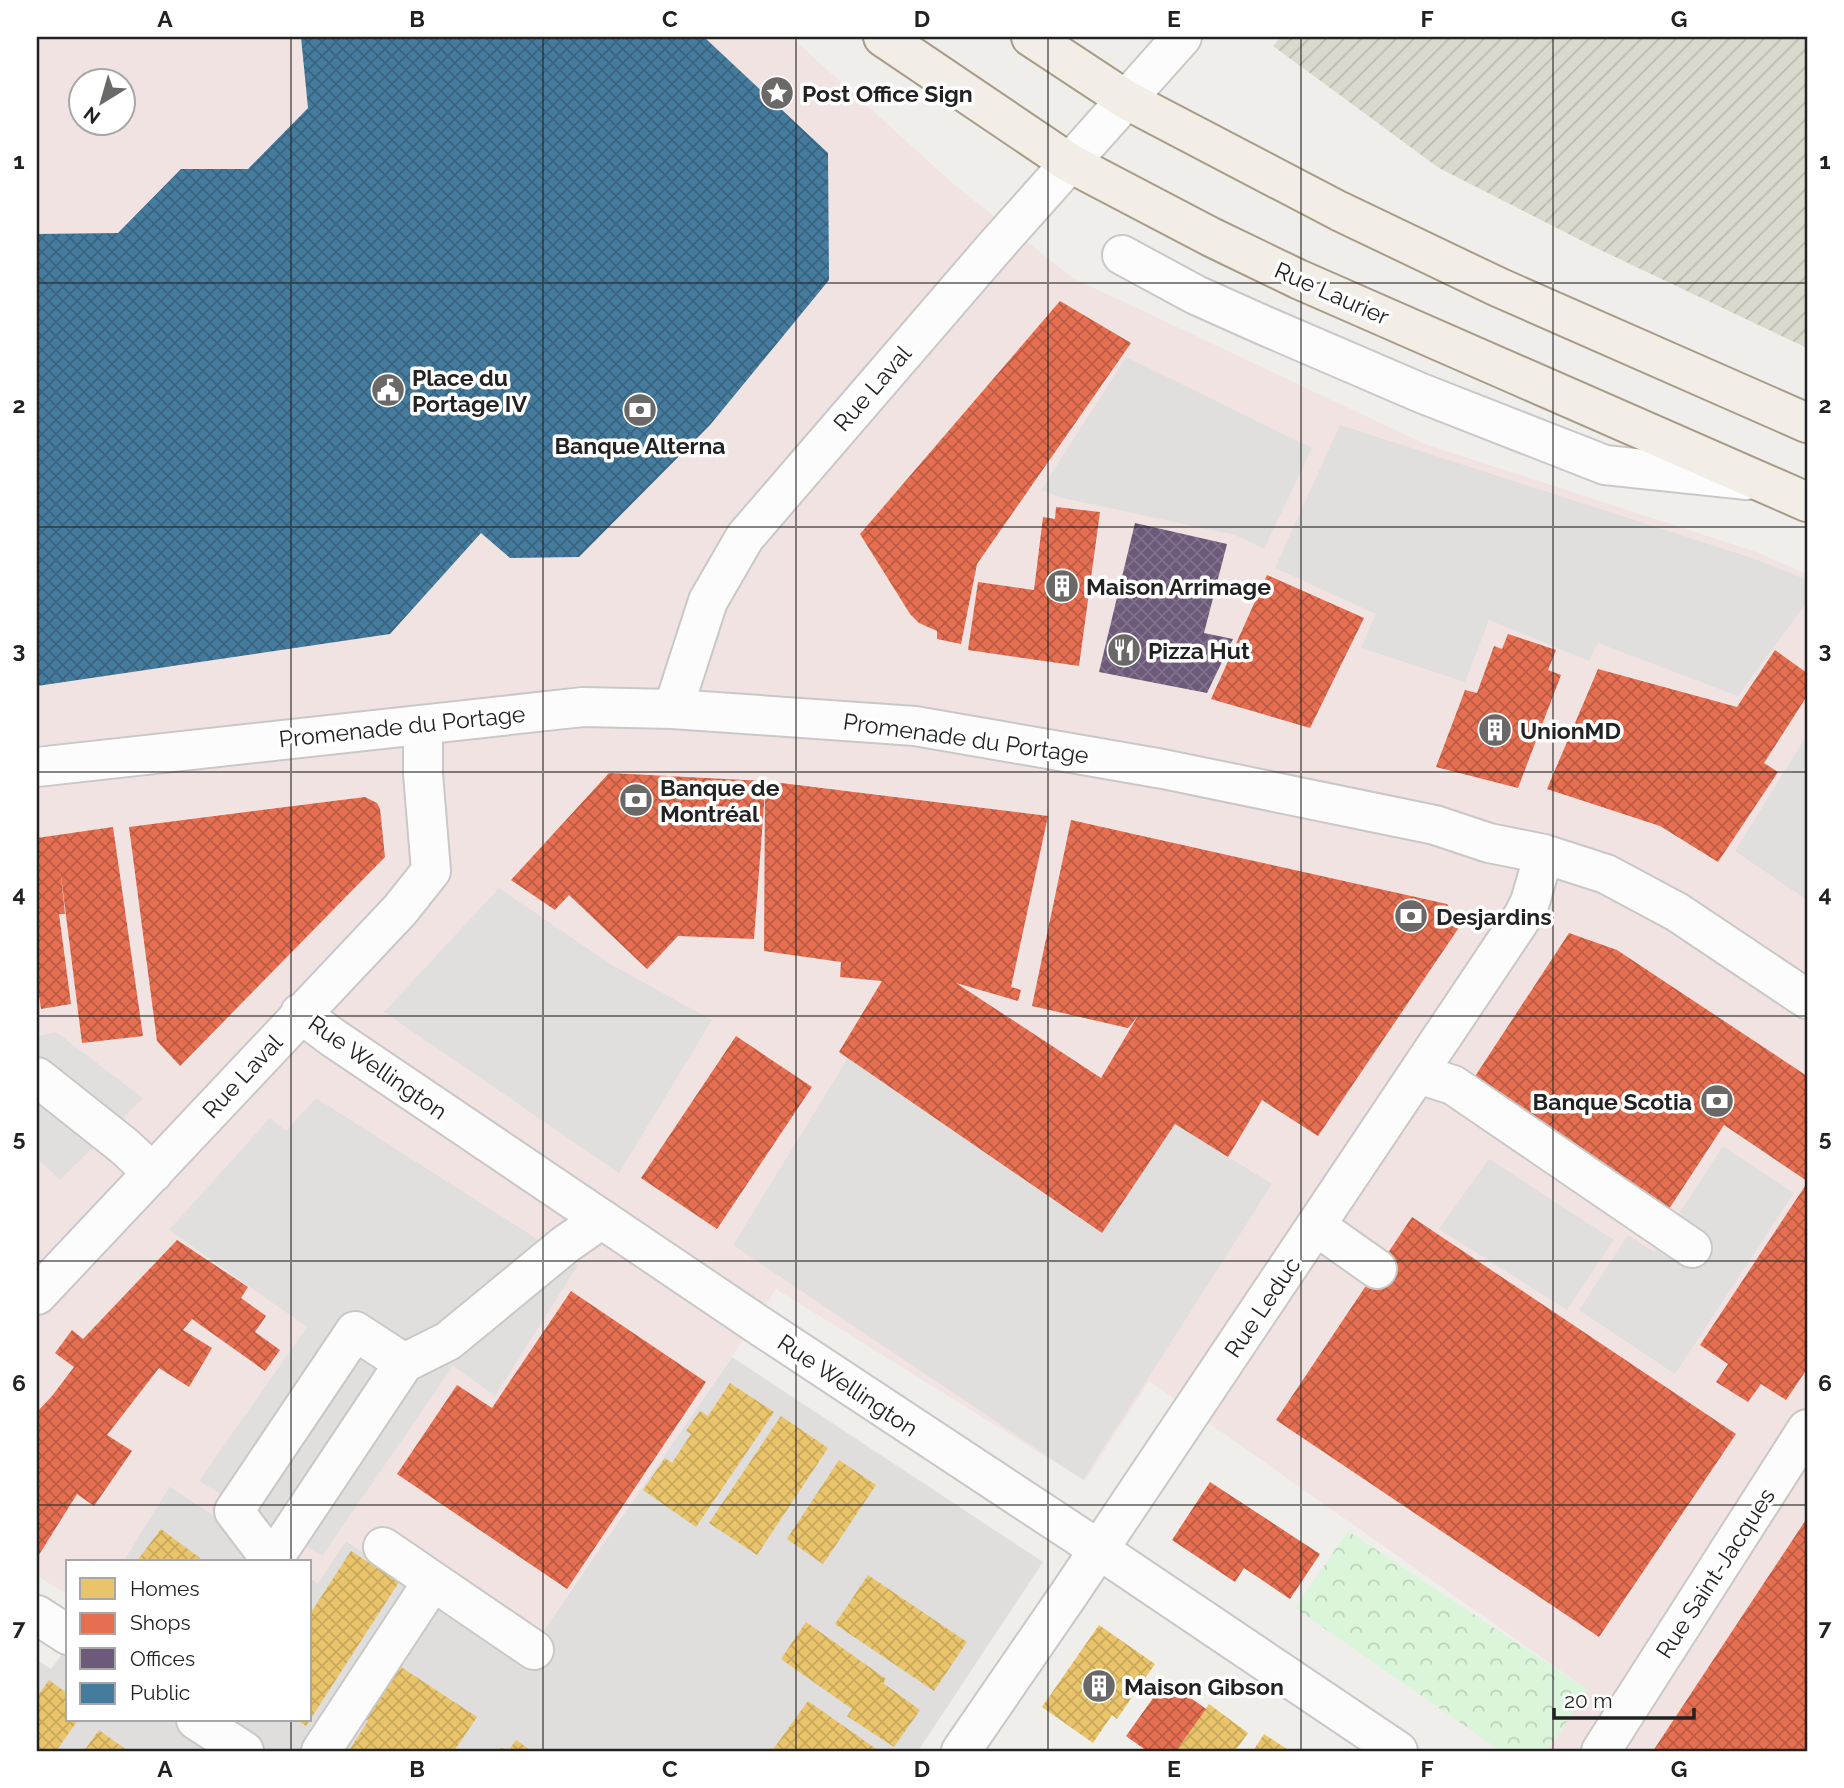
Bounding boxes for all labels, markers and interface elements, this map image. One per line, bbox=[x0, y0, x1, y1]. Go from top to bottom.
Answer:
text: A bbox=[157, 5, 173, 32]
text: B bbox=[409, 5, 425, 32]
text: C bbox=[662, 5, 678, 32]
text: D bbox=[914, 5, 930, 32]
text: E bbox=[1167, 5, 1181, 32]
text: F bbox=[1420, 5, 1434, 32]
text: G bbox=[1671, 5, 1687, 32]
north arrow bbox=[66, 66, 136, 136]
place icon: Post Office Sign bbox=[758, 74, 796, 112]
place label: Post Office Sign bbox=[802, 80, 973, 107]
text: N bbox=[79, 102, 104, 129]
text: 1 bbox=[13, 147, 25, 174]
text: 1 bbox=[1819, 147, 1831, 174]
street label: Rue Laurier bbox=[1271, 256, 1393, 330]
street label: Rue Laval bbox=[828, 339, 917, 436]
place label: Place du Portage IV bbox=[412, 364, 527, 417]
public building icon: Place du Portage IV bbox=[369, 371, 407, 409]
text: 2 bbox=[13, 391, 25, 418]
bank icon: Banque Alterna bbox=[621, 391, 659, 429]
text: 2 bbox=[1819, 391, 1831, 418]
place label: Banque Alterna bbox=[554, 432, 726, 459]
building icon: Maison Arrimage bbox=[1043, 567, 1081, 605]
place label: Maison Arrimage bbox=[1086, 573, 1271, 600]
restaurant icon: Pizza Hut bbox=[1105, 631, 1143, 669]
text: 3 bbox=[13, 636, 25, 663]
text: 3 bbox=[1819, 636, 1831, 663]
place label: Pizza Hut bbox=[1148, 637, 1250, 664]
street label: Promenade du Portage bbox=[277, 700, 527, 752]
street label: Promenade du Portage bbox=[842, 707, 1090, 769]
building icon: UnionMD bbox=[1476, 711, 1514, 749]
place label: UnionMD bbox=[1520, 717, 1621, 744]
place label: Banque de Montréal bbox=[660, 774, 780, 827]
bank icon: Banque de Montréal bbox=[617, 781, 655, 819]
text: 4 bbox=[12, 880, 26, 907]
text: 4 bbox=[1818, 880, 1832, 907]
bank icon: Desjardins bbox=[1392, 897, 1430, 935]
place label: Desjardins bbox=[1436, 903, 1552, 930]
street label: Rue Wellington bbox=[304, 1009, 452, 1125]
street label: Rue Laval bbox=[197, 1028, 288, 1123]
bank icon: Banque Scotia bbox=[1698, 1082, 1736, 1120]
place label: Banque Scotia bbox=[1533, 1088, 1692, 1115]
text: 5 bbox=[13, 1124, 26, 1151]
text: 5 bbox=[1819, 1124, 1832, 1151]
street label: Rue Leduc bbox=[1219, 1252, 1305, 1362]
street label: Rue Wellington bbox=[773, 1328, 923, 1442]
text: 6 bbox=[12, 1369, 26, 1396]
text: 6 bbox=[1818, 1369, 1832, 1396]
street label: Rue Saint-Jacques bbox=[1650, 1483, 1780, 1663]
legend bbox=[66, 1560, 312, 1722]
text: Homes bbox=[130, 1576, 200, 1601]
text: Shops bbox=[130, 1610, 191, 1635]
text: 7 bbox=[13, 1613, 26, 1640]
text: 7 bbox=[1819, 1613, 1832, 1640]
text: Offices bbox=[130, 1646, 195, 1671]
building icon: Maison Gibson bbox=[1080, 1667, 1118, 1705]
place label: Maison Gibson bbox=[1124, 1673, 1284, 1700]
scale bar bbox=[1554, 1676, 1694, 1720]
text: Public bbox=[130, 1680, 190, 1705]
text: 20 m bbox=[1564, 1688, 1612, 1713]
text: A bbox=[157, 1755, 173, 1782]
text: B bbox=[409, 1755, 425, 1782]
text: C bbox=[662, 1755, 678, 1782]
text: D bbox=[914, 1755, 930, 1782]
text: E bbox=[1167, 1755, 1181, 1782]
text: F bbox=[1420, 1755, 1434, 1782]
text: G bbox=[1671, 1755, 1687, 1782]

